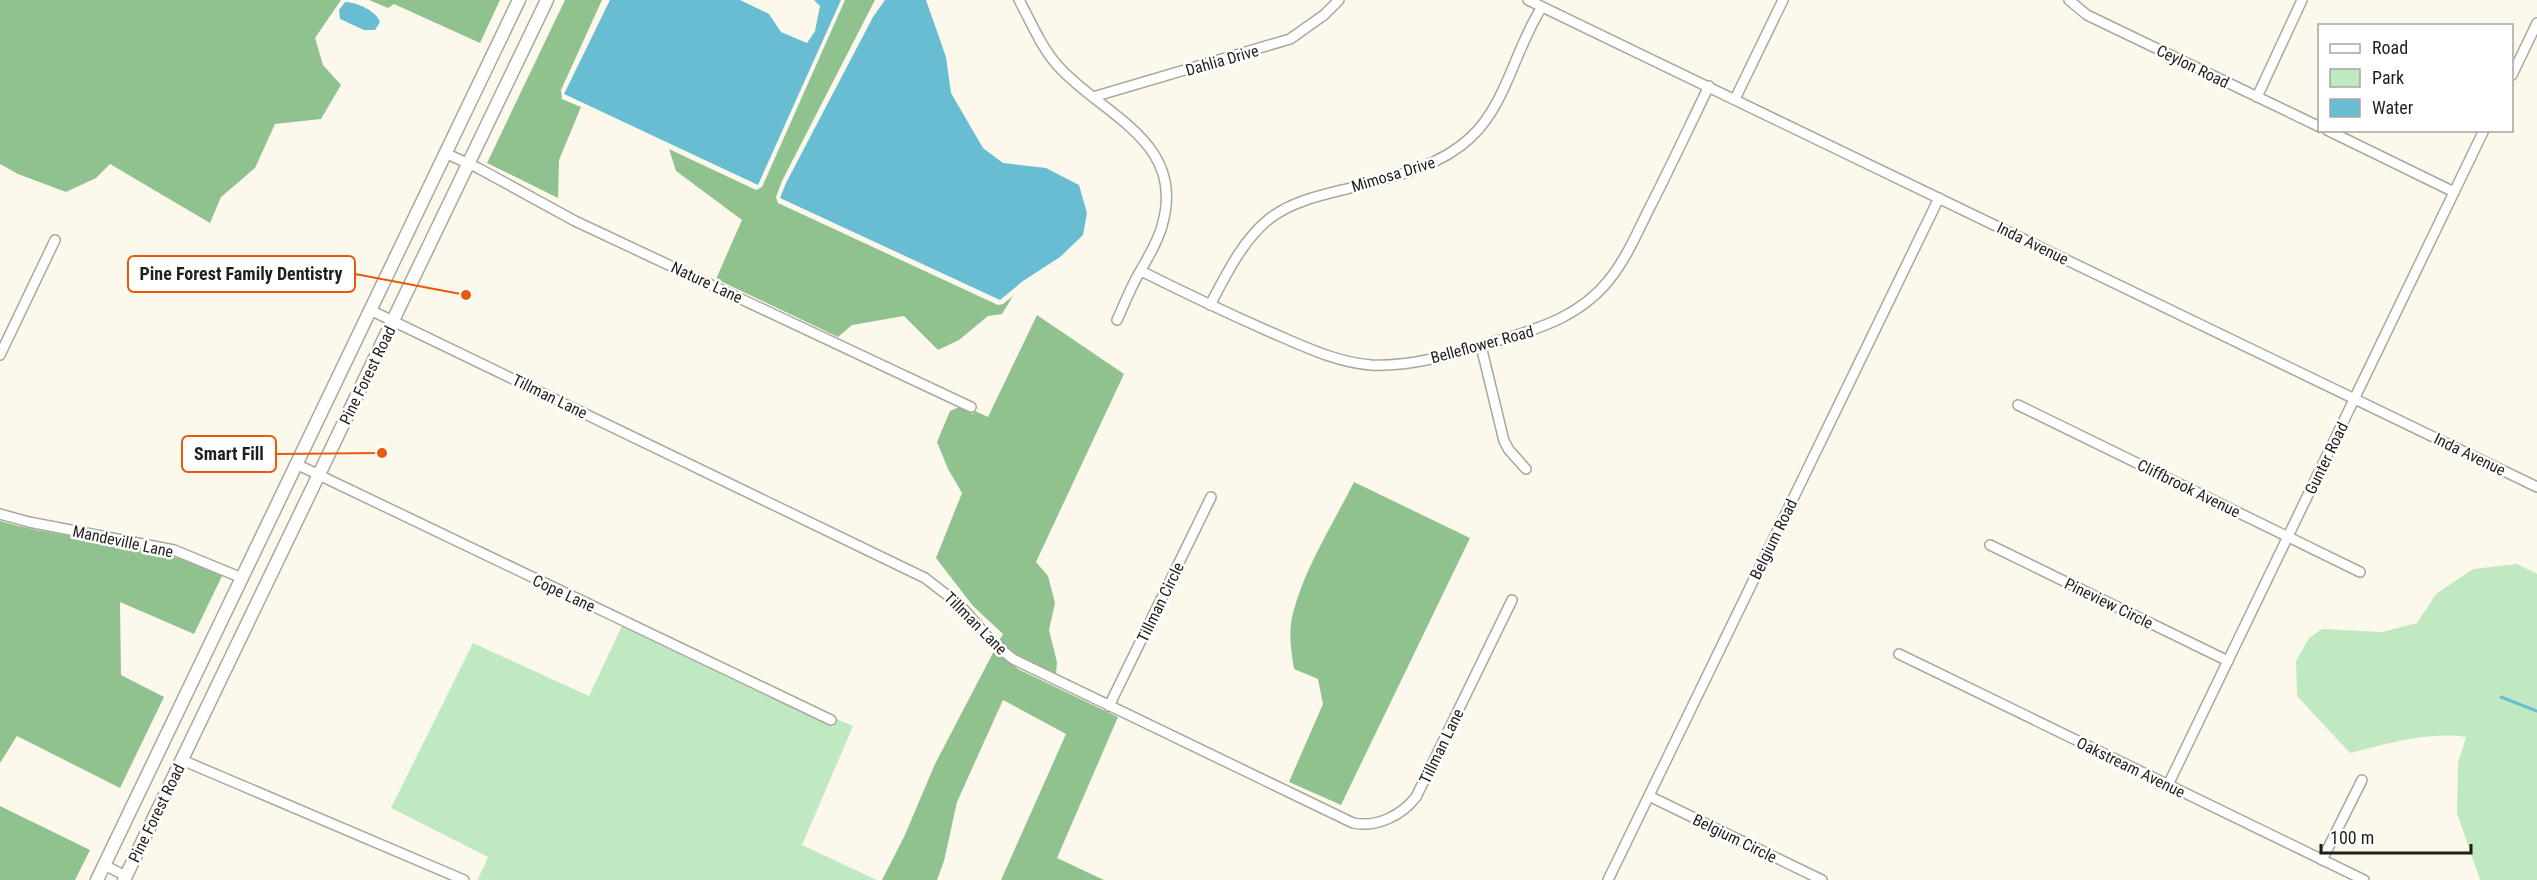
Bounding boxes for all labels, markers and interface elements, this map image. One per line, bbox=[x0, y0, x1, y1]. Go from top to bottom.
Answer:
legend bbox=[2318, 24, 2513, 132]
text: Road bbox=[2372, 37, 2408, 58]
street label: Dahlia Drive bbox=[1183, 41, 1261, 80]
street label: Ceylon Road bbox=[2153, 41, 2232, 92]
text: Park bbox=[2372, 67, 2404, 88]
text: Water bbox=[2372, 97, 2414, 118]
street label: Mimosa Drive bbox=[1349, 153, 1437, 196]
street label: Inda Avenue bbox=[1994, 218, 2072, 269]
callout: Pine Forest Family Dentistry bbox=[128, 256, 355, 292]
street label: Nature Lane bbox=[668, 258, 745, 307]
text: Pine Forest Family Dentistry bbox=[140, 263, 342, 284]
street label: Belleflower Road bbox=[1429, 322, 1536, 367]
street label: Pine Forest Road bbox=[335, 323, 399, 428]
street label: Tillman Lane bbox=[509, 370, 590, 423]
street label: Gunter Road bbox=[2301, 419, 2352, 497]
street label: Inda Avenue bbox=[2431, 429, 2509, 480]
callout: Smart Fill bbox=[182, 436, 276, 472]
text: Smart Fill bbox=[194, 443, 264, 464]
street label: Cliffbrook Avenue bbox=[2134, 455, 2243, 522]
street label: Belgium Road bbox=[1746, 496, 1801, 583]
street label: Mandeville Lane bbox=[71, 522, 175, 561]
street label: Tillman Circle bbox=[1133, 559, 1188, 645]
street label: Cope Lane bbox=[530, 571, 598, 616]
street label: Pineview Circle bbox=[2062, 574, 2156, 633]
street label: Tillman Lane bbox=[940, 588, 1011, 659]
street label: Tillman Lane bbox=[1415, 706, 1468, 787]
street label: Oakstream Avenue bbox=[2073, 733, 2188, 802]
street label: Pine Forest Road bbox=[124, 761, 188, 866]
street label: Belgium Circle bbox=[1690, 810, 1780, 867]
scale bar bbox=[2321, 817, 2471, 855]
text: 100 m bbox=[2330, 827, 2374, 848]

